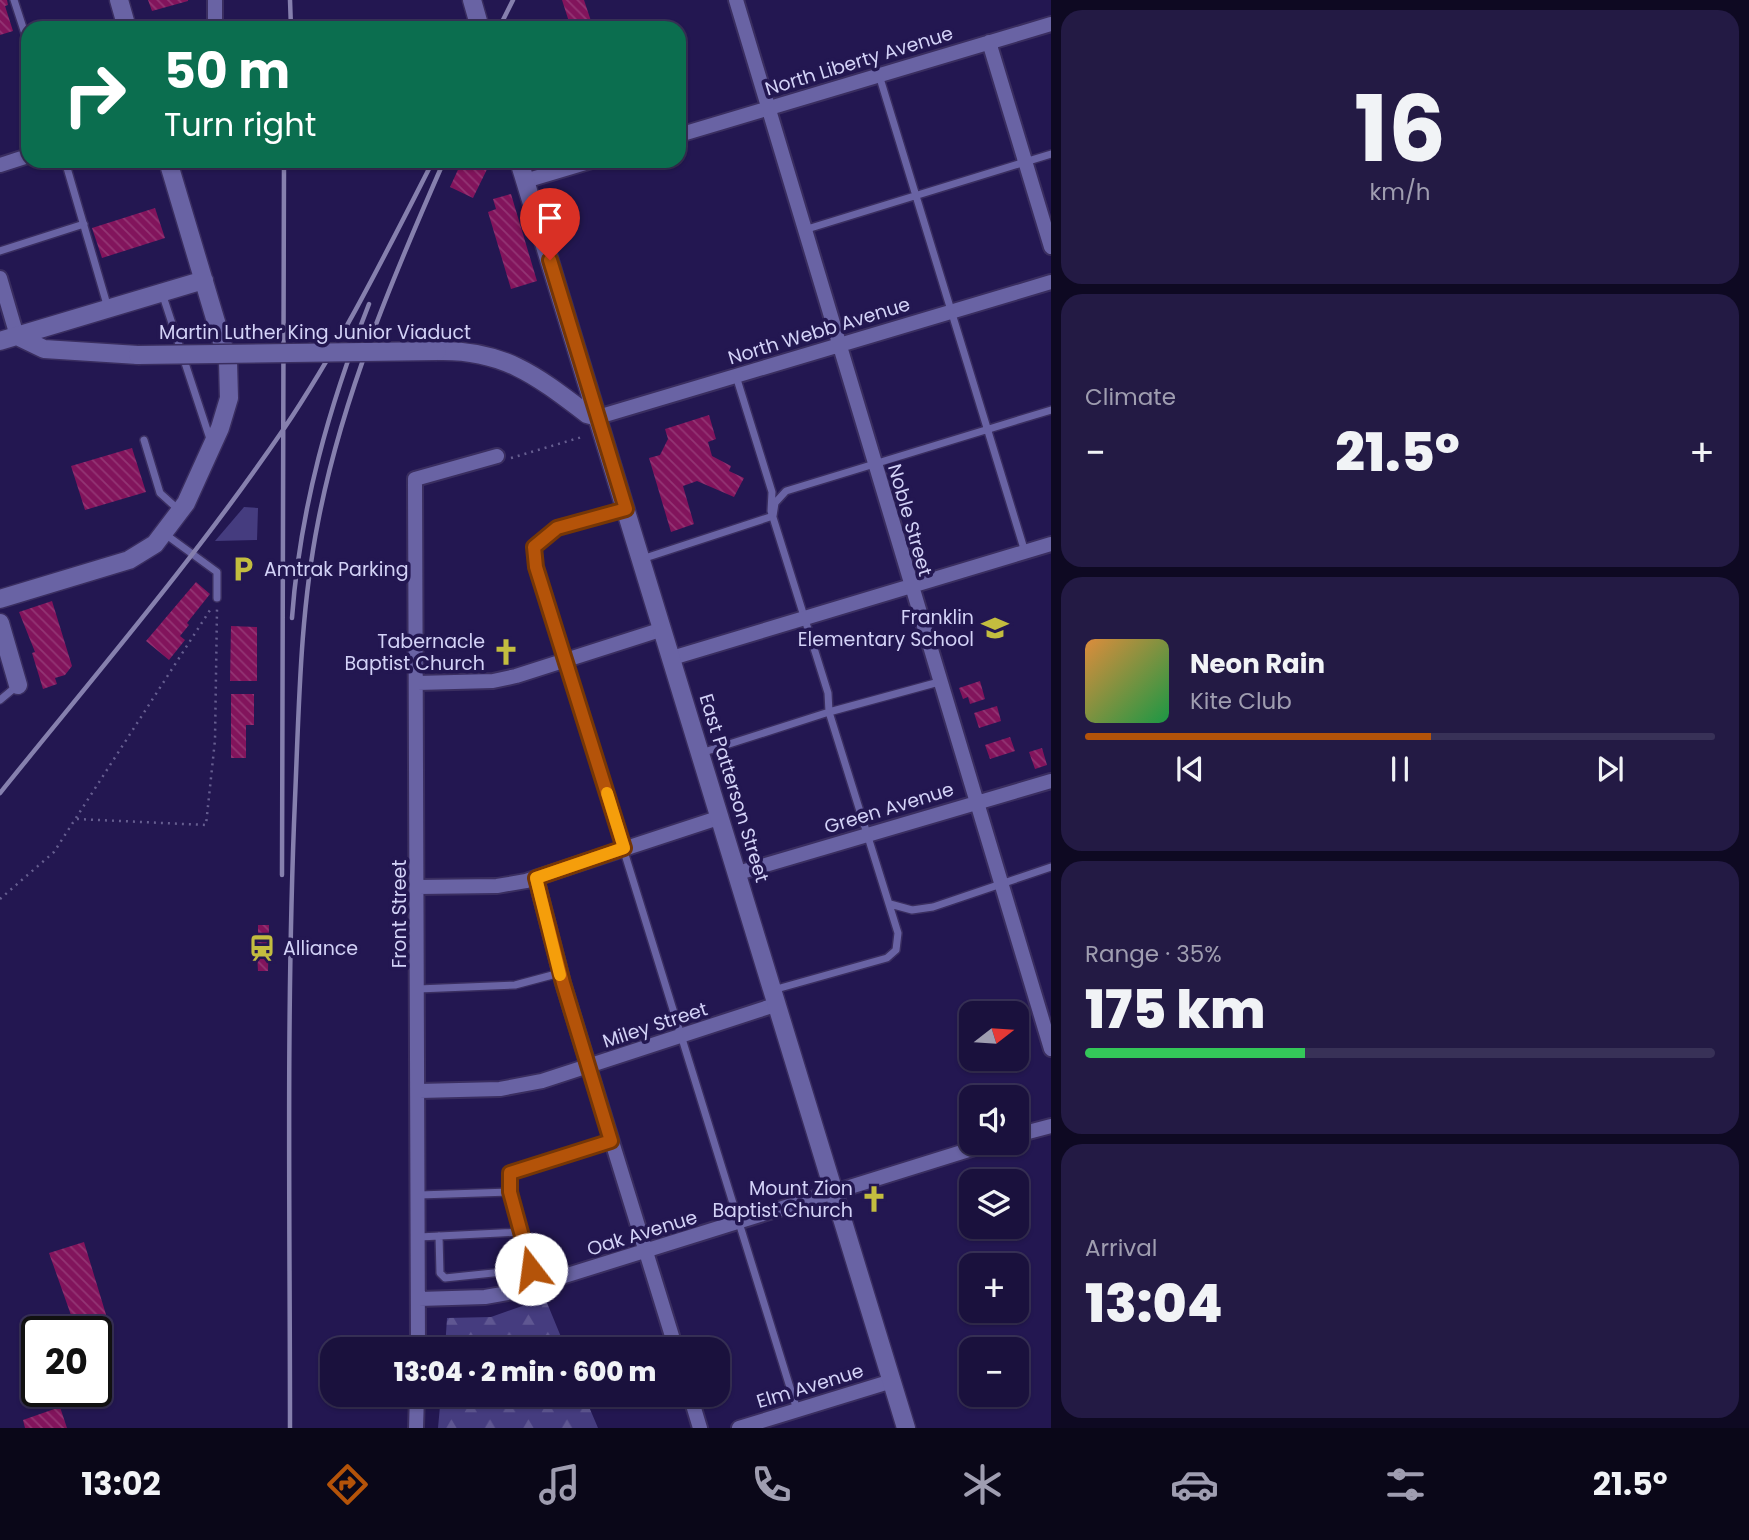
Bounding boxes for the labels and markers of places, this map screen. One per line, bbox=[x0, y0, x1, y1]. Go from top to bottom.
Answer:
pin bbox=[520, 188, 580, 260]
parking icon: Amtrak Parking bbox=[228, 554, 258, 584]
place label: Amtrak Parking bbox=[264, 556, 408, 583]
place label: Franklin Elementary School bbox=[798, 604, 974, 653]
school or university icon: Franklin Elementary School bbox=[980, 613, 1010, 643]
place label: Tabernacle Baptist Church bbox=[344, 628, 485, 677]
church icon: Tabernacle Baptist Church bbox=[491, 637, 521, 667]
station icon: Alliance bbox=[247, 933, 277, 963]
place label: Alliance bbox=[283, 935, 358, 962]
place label: Mount Zion Baptist Church bbox=[712, 1175, 853, 1224]
church icon: Mount Zion Baptist Church bbox=[859, 1184, 889, 1214]

